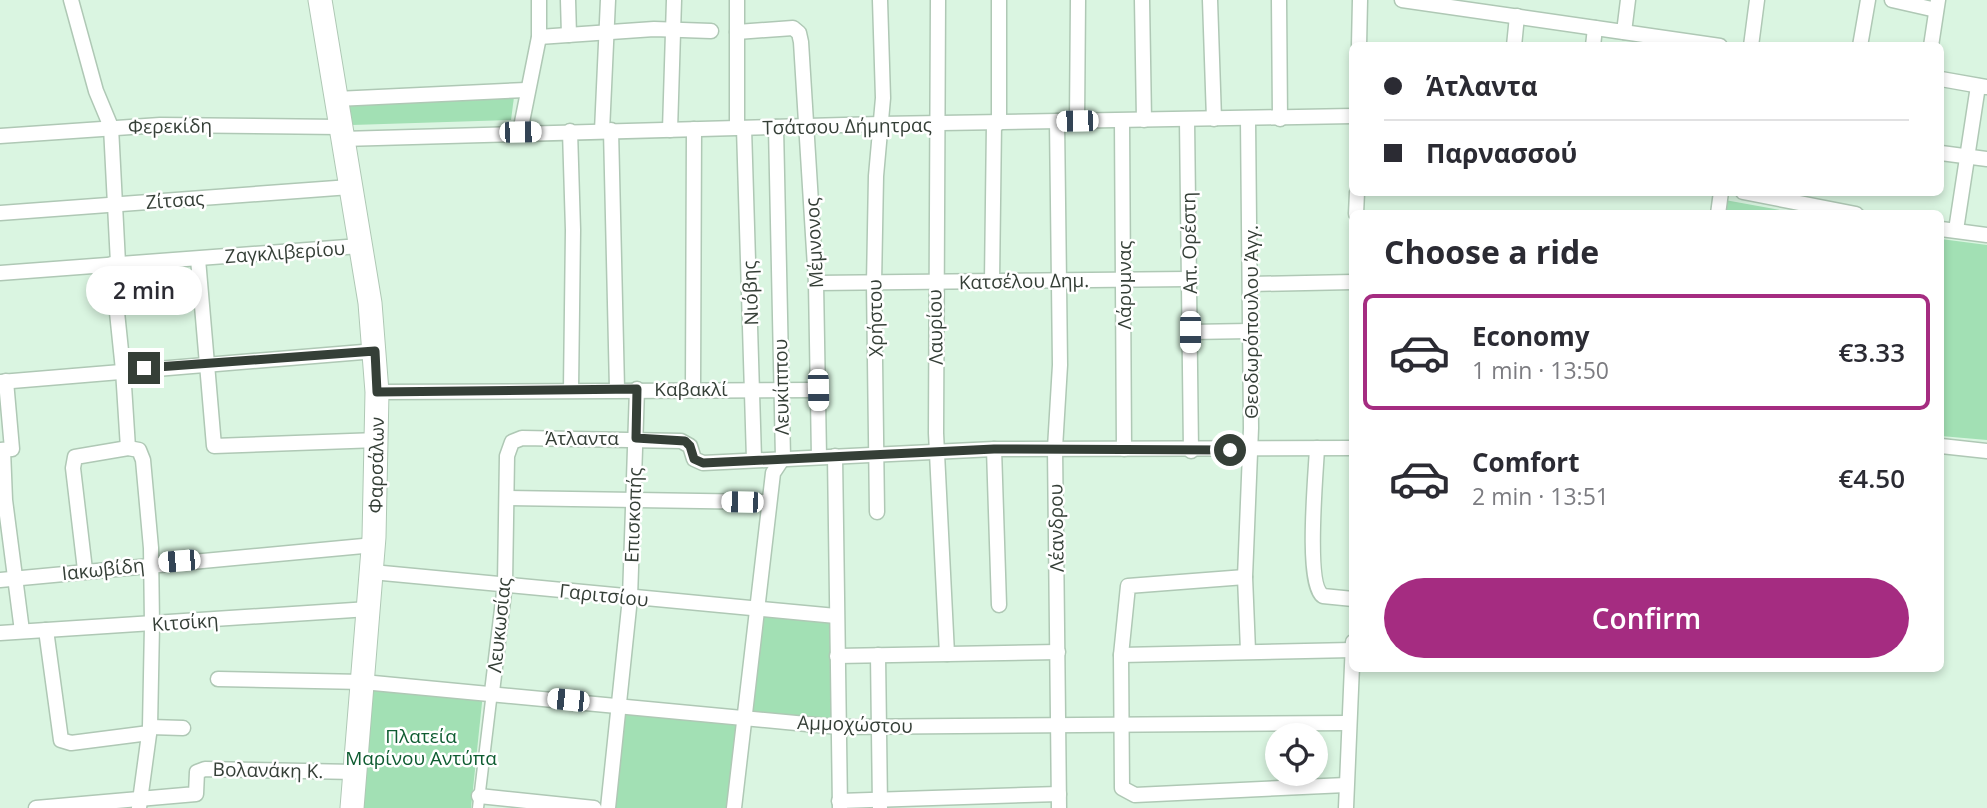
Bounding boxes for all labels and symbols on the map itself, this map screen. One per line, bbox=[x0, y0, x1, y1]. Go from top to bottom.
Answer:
car bbox=[1056, 110, 1099, 132]
street label: Φερεκίδη bbox=[128, 112, 212, 140]
street label: Τσάτσου Δήμητρας bbox=[762, 112, 932, 140]
car bbox=[499, 121, 542, 143]
street label: Ζίτσας bbox=[145, 185, 205, 215]
street label: Απ. Ορέστη bbox=[1175, 192, 1203, 294]
street label: Μέμνονος bbox=[799, 197, 829, 289]
street label: Θεοδωρόπουλου Άγγ. bbox=[1238, 225, 1264, 419]
street label: Ζαγκλιβερίου bbox=[224, 235, 346, 269]
street label: Λάρυμνας bbox=[1111, 241, 1137, 329]
street label: Νιόβης bbox=[736, 260, 764, 326]
callout: 2 min bbox=[86, 266, 202, 316]
street label: Κατσέλου Δημ. bbox=[959, 267, 1089, 295]
street label: Χρήστου bbox=[861, 279, 889, 357]
street label: Λαυρίου bbox=[921, 289, 949, 365]
car bbox=[1180, 311, 1201, 353]
street label: Λευκίππου bbox=[767, 339, 795, 435]
route end bbox=[128, 352, 160, 384]
car bbox=[808, 369, 829, 411]
street label: Καβακλί bbox=[654, 376, 728, 402]
street label: Φαρσάλων bbox=[362, 416, 390, 514]
street label: Άτλαντα bbox=[545, 425, 619, 451]
route start bbox=[1214, 434, 1246, 466]
street label: Επισκοπής bbox=[618, 467, 648, 563]
street label: Λέανδρου bbox=[1042, 484, 1070, 572]
car bbox=[721, 491, 764, 513]
car bbox=[158, 549, 201, 573]
street label: Ιακωβίδη bbox=[60, 552, 146, 586]
street label: Λευκωσίας bbox=[481, 576, 517, 674]
street label: Γαριτσίου bbox=[558, 577, 650, 613]
street label: Κιτσίκη bbox=[151, 607, 219, 637]
car bbox=[547, 687, 590, 713]
street label: Αμμοχώστου bbox=[797, 709, 913, 739]
park label: Πλατεία Μαρίνου Αντύπα bbox=[345, 723, 497, 771]
street label: Βολανάκη Κ. bbox=[213, 756, 323, 784]

